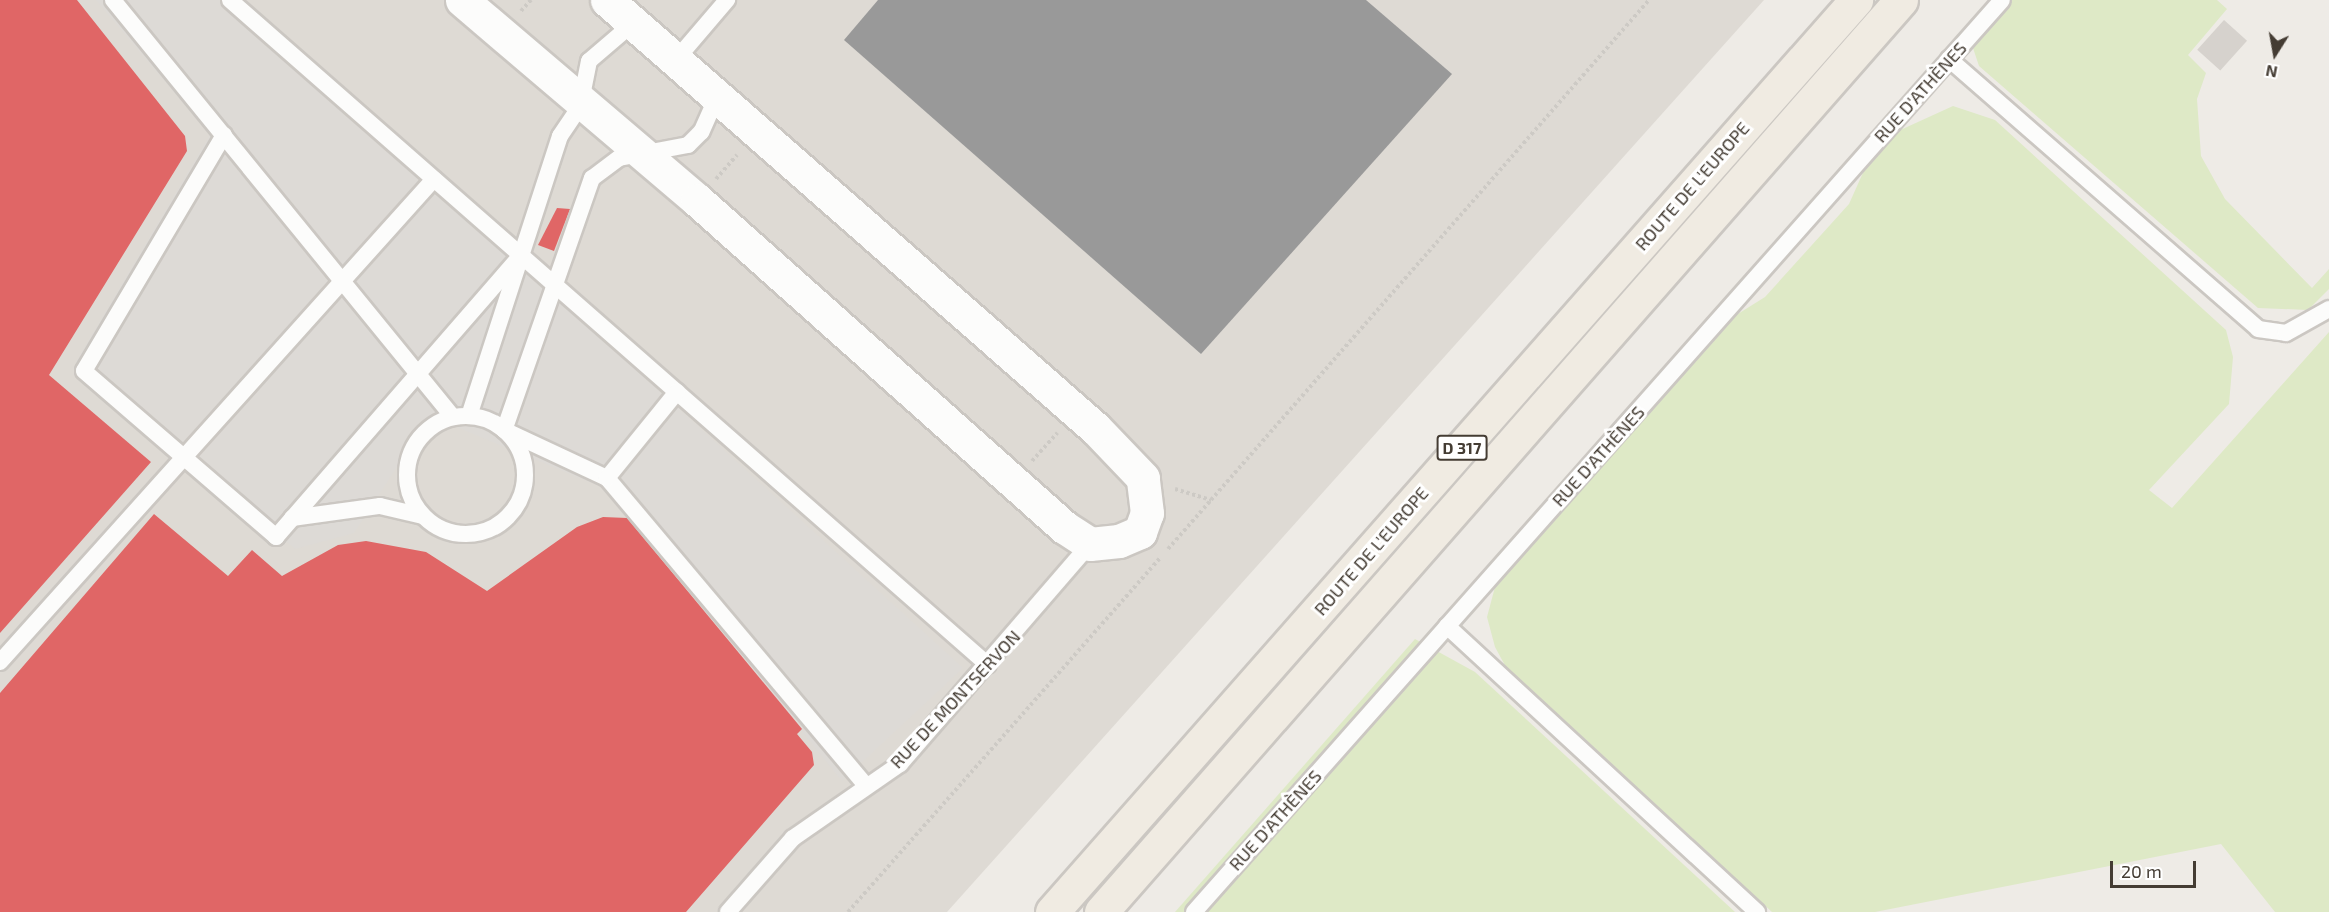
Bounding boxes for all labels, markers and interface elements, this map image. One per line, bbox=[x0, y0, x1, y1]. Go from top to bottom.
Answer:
north arrow bbox=[2245, 24, 2305, 84]
street label: RUE D'ATHÈNES bbox=[1869, 37, 1971, 147]
text: N bbox=[2264, 62, 2279, 83]
street label: ROUTE DE L'EUROPE bbox=[1630, 117, 1754, 255]
street label: RUE D'ATHÈNES bbox=[1547, 401, 1649, 511]
road number: D 317 bbox=[1436, 435, 1488, 461]
street label: ROUTE DE L'EUROPE bbox=[1309, 482, 1433, 620]
street label: RUE DE MONTSERVON bbox=[885, 625, 1025, 773]
street label: RUE D'ATHÈNES bbox=[1224, 765, 1326, 875]
scale bar bbox=[2113, 849, 2198, 887]
text: 20 m bbox=[2121, 860, 2162, 882]

